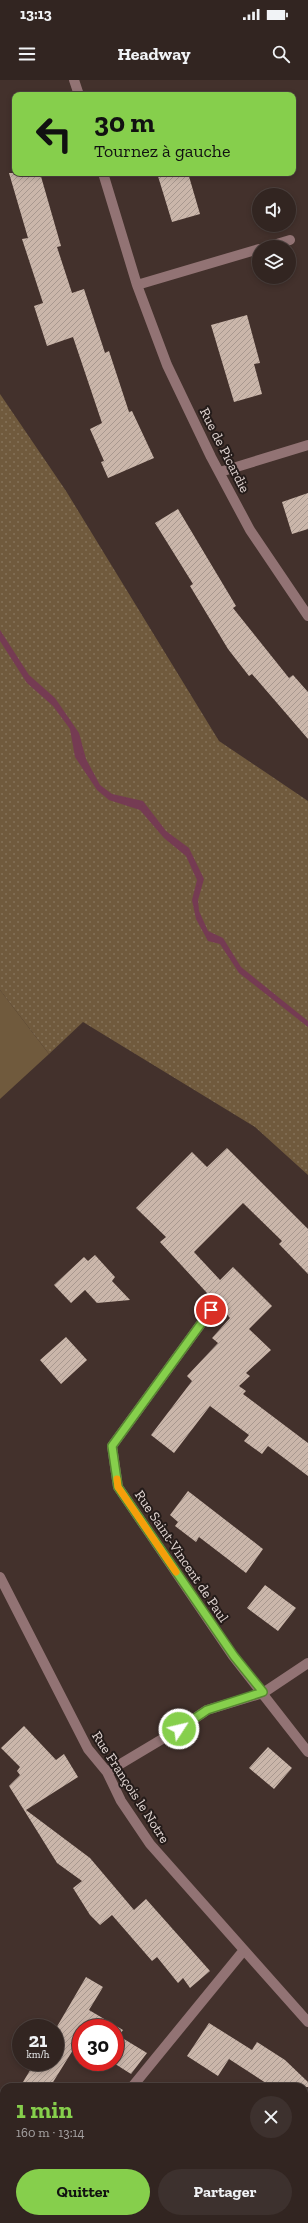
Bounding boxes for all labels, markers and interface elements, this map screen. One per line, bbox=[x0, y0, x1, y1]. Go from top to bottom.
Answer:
text: 13:13 bbox=[20, 5, 52, 23]
icon: menu bbox=[16, 43, 38, 65]
text: Headway bbox=[117, 43, 191, 65]
icon: search bbox=[270, 43, 292, 65]
text: 30 m bbox=[94, 106, 155, 139]
icon: left bbox=[28, 108, 80, 160]
text: Tournez à gauche bbox=[94, 140, 230, 162]
map controls bbox=[252, 188, 296, 284]
button: sound bbox=[252, 188, 296, 232]
button: layers bbox=[252, 240, 296, 284]
street label: Rue de Picardie bbox=[196, 405, 253, 496]
pin bbox=[194, 1293, 228, 1327]
icon: arrive bbox=[200, 1299, 222, 1321]
street label: Rue Saint-Vincent de Paul bbox=[131, 1487, 232, 1626]
position arrow bbox=[158, 1708, 200, 1750]
street label: Rue François le Notre bbox=[88, 1728, 173, 1847]
speed limit sign: 30 bbox=[72, 2019, 124, 2071]
text: 21 bbox=[29, 2028, 47, 2052]
text: km/h bbox=[27, 2049, 49, 2061]
text: 1 min bbox=[16, 2095, 73, 2124]
button: close bbox=[250, 2096, 292, 2138]
text: 160 m · 13:14 bbox=[16, 2125, 85, 2140]
button: Quitter bbox=[16, 2169, 150, 2215]
button: Partager bbox=[158, 2169, 292, 2215]

